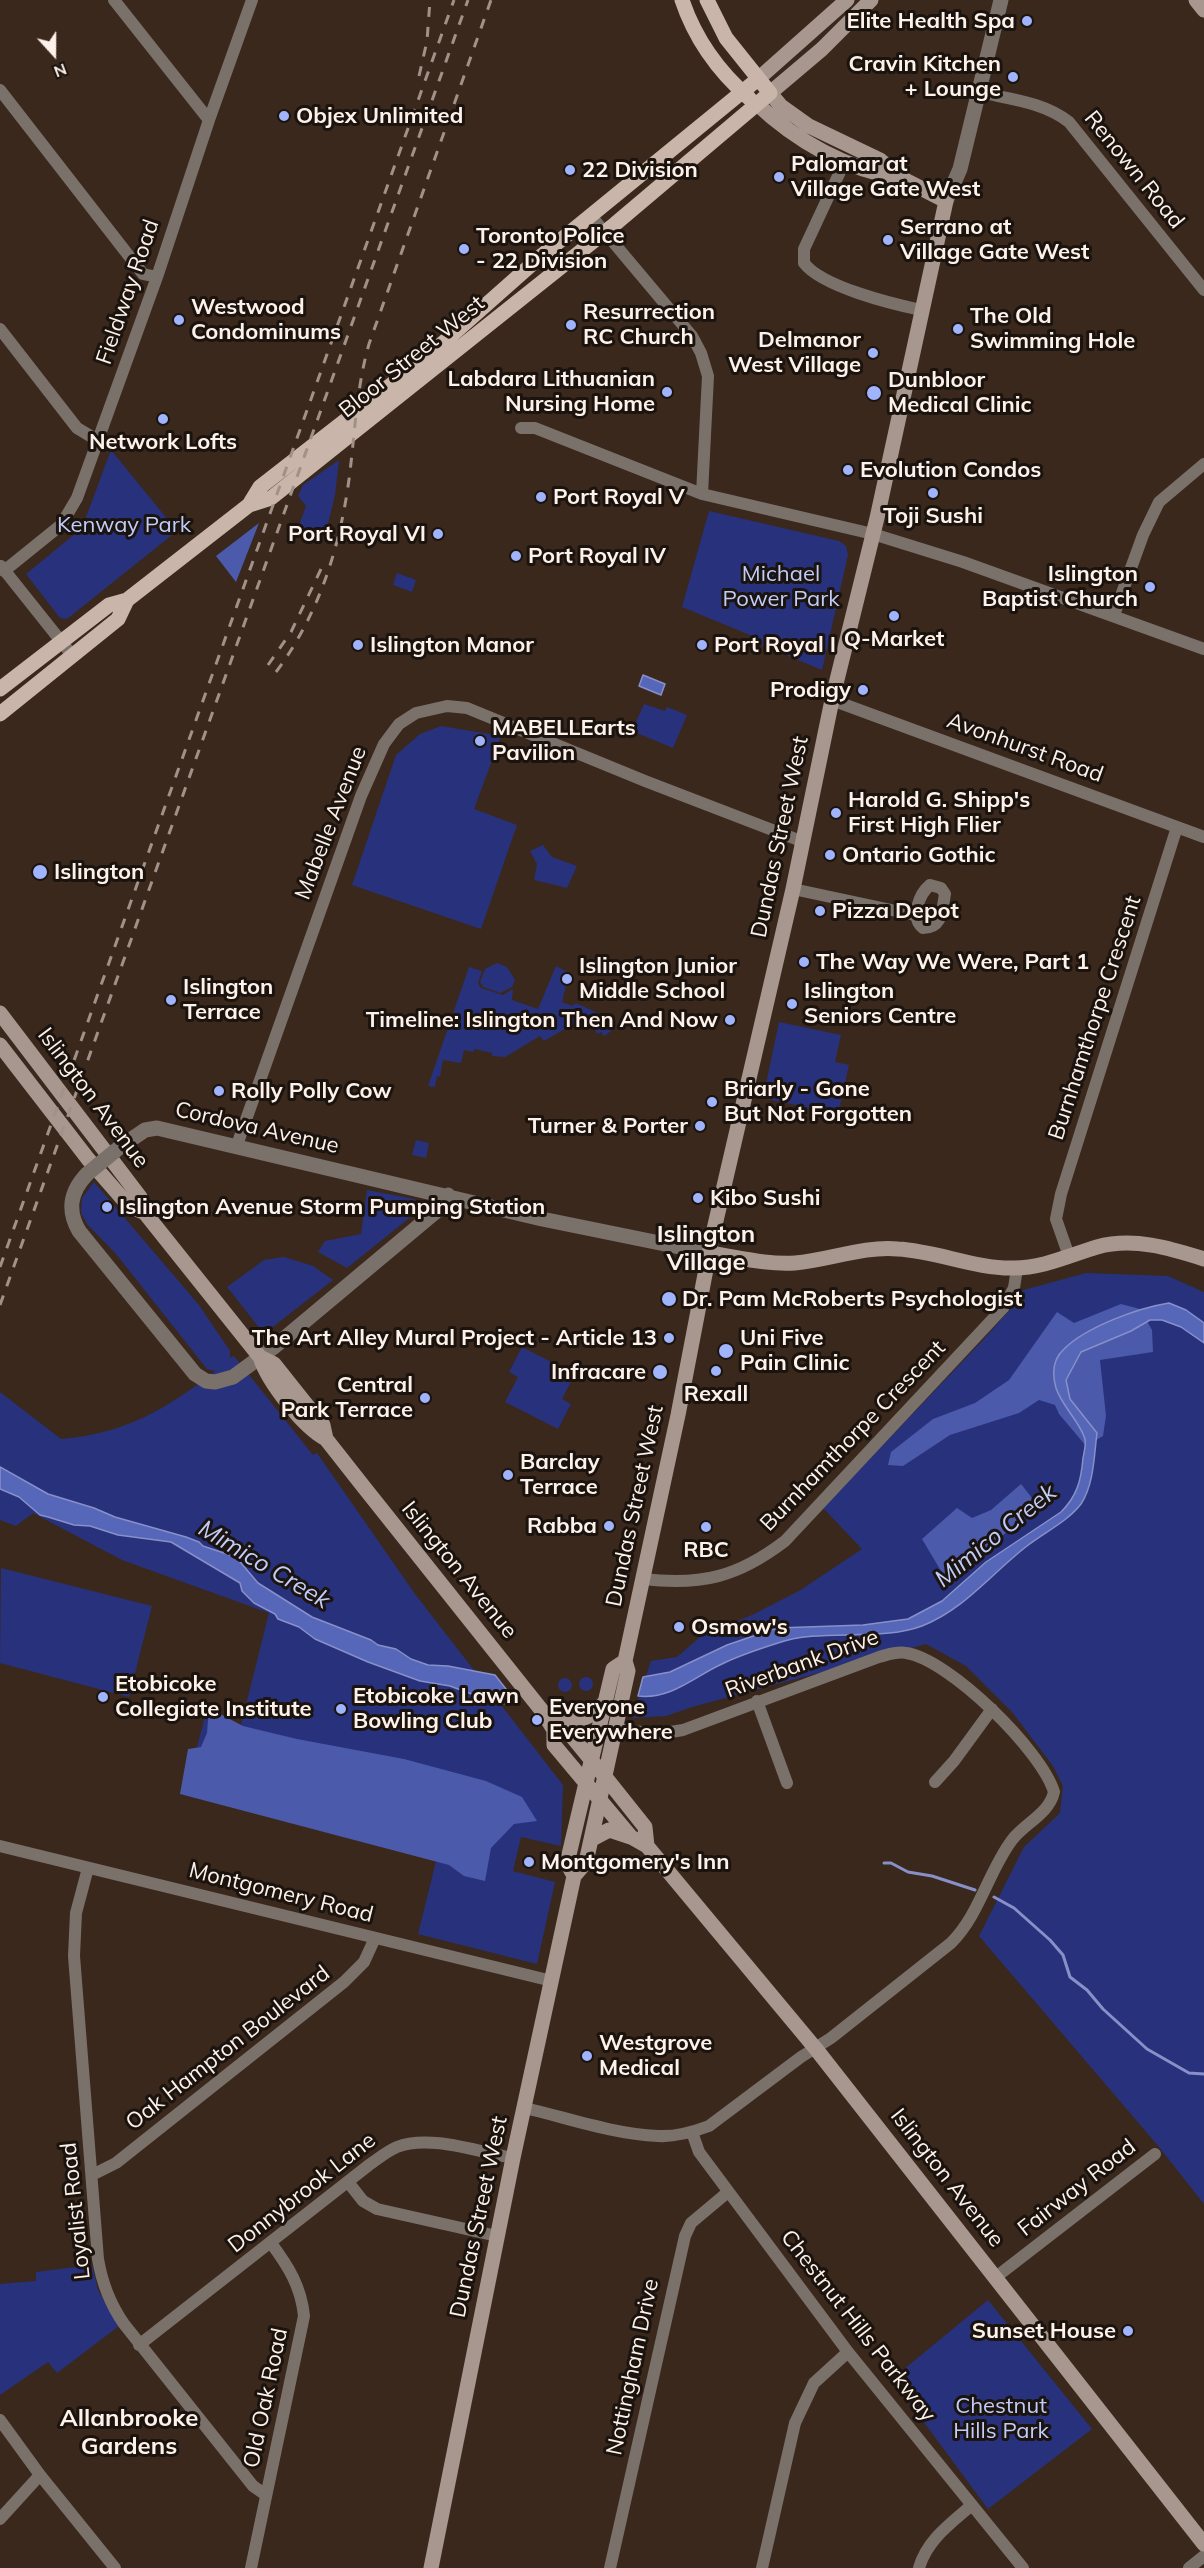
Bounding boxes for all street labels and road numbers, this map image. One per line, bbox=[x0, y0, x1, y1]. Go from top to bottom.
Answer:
street label: Renown Road bbox=[1078, 106, 1190, 234]
street label: Fieldway Road bbox=[91, 216, 165, 368]
street label: Bloor Street West bbox=[334, 290, 490, 424]
street label: Avonhurst Road bbox=[943, 708, 1107, 788]
street label: Dundas Street West bbox=[746, 734, 814, 940]
street label: Mabelle Avenue bbox=[290, 743, 372, 903]
street label: Burnhamthorpe Crescent bbox=[1043, 893, 1147, 1143]
street label: Islington Avenue bbox=[32, 1023, 154, 1173]
street label: Cordova Avenue bbox=[173, 1096, 341, 1160]
street label: Burnhamthorpe Crescent bbox=[755, 1335, 951, 1537]
street label: Dundas Street West bbox=[601, 1403, 669, 1609]
street label: Islington Avenue bbox=[396, 1496, 522, 1644]
street label: Riverbank Drive bbox=[722, 1624, 882, 1704]
street label: Montgomery Road bbox=[186, 1857, 376, 1929]
street label: Oak Hampton Boulevard bbox=[121, 1960, 335, 2136]
street label: Islington Avenue bbox=[885, 2103, 1009, 2253]
street label: Dundas Street West bbox=[445, 2114, 513, 2320]
street label: Donnybrook Lane bbox=[223, 2127, 381, 2259]
street label: Fairway Road bbox=[1013, 2134, 1141, 2242]
street label: Loyalist Road bbox=[56, 2141, 96, 2281]
street label: Chestnut Hills Parkway bbox=[775, 2225, 941, 2427]
street label: Nottingham Drive bbox=[601, 2276, 665, 2458]
street label: Old Oak Road bbox=[238, 2326, 294, 2470]

